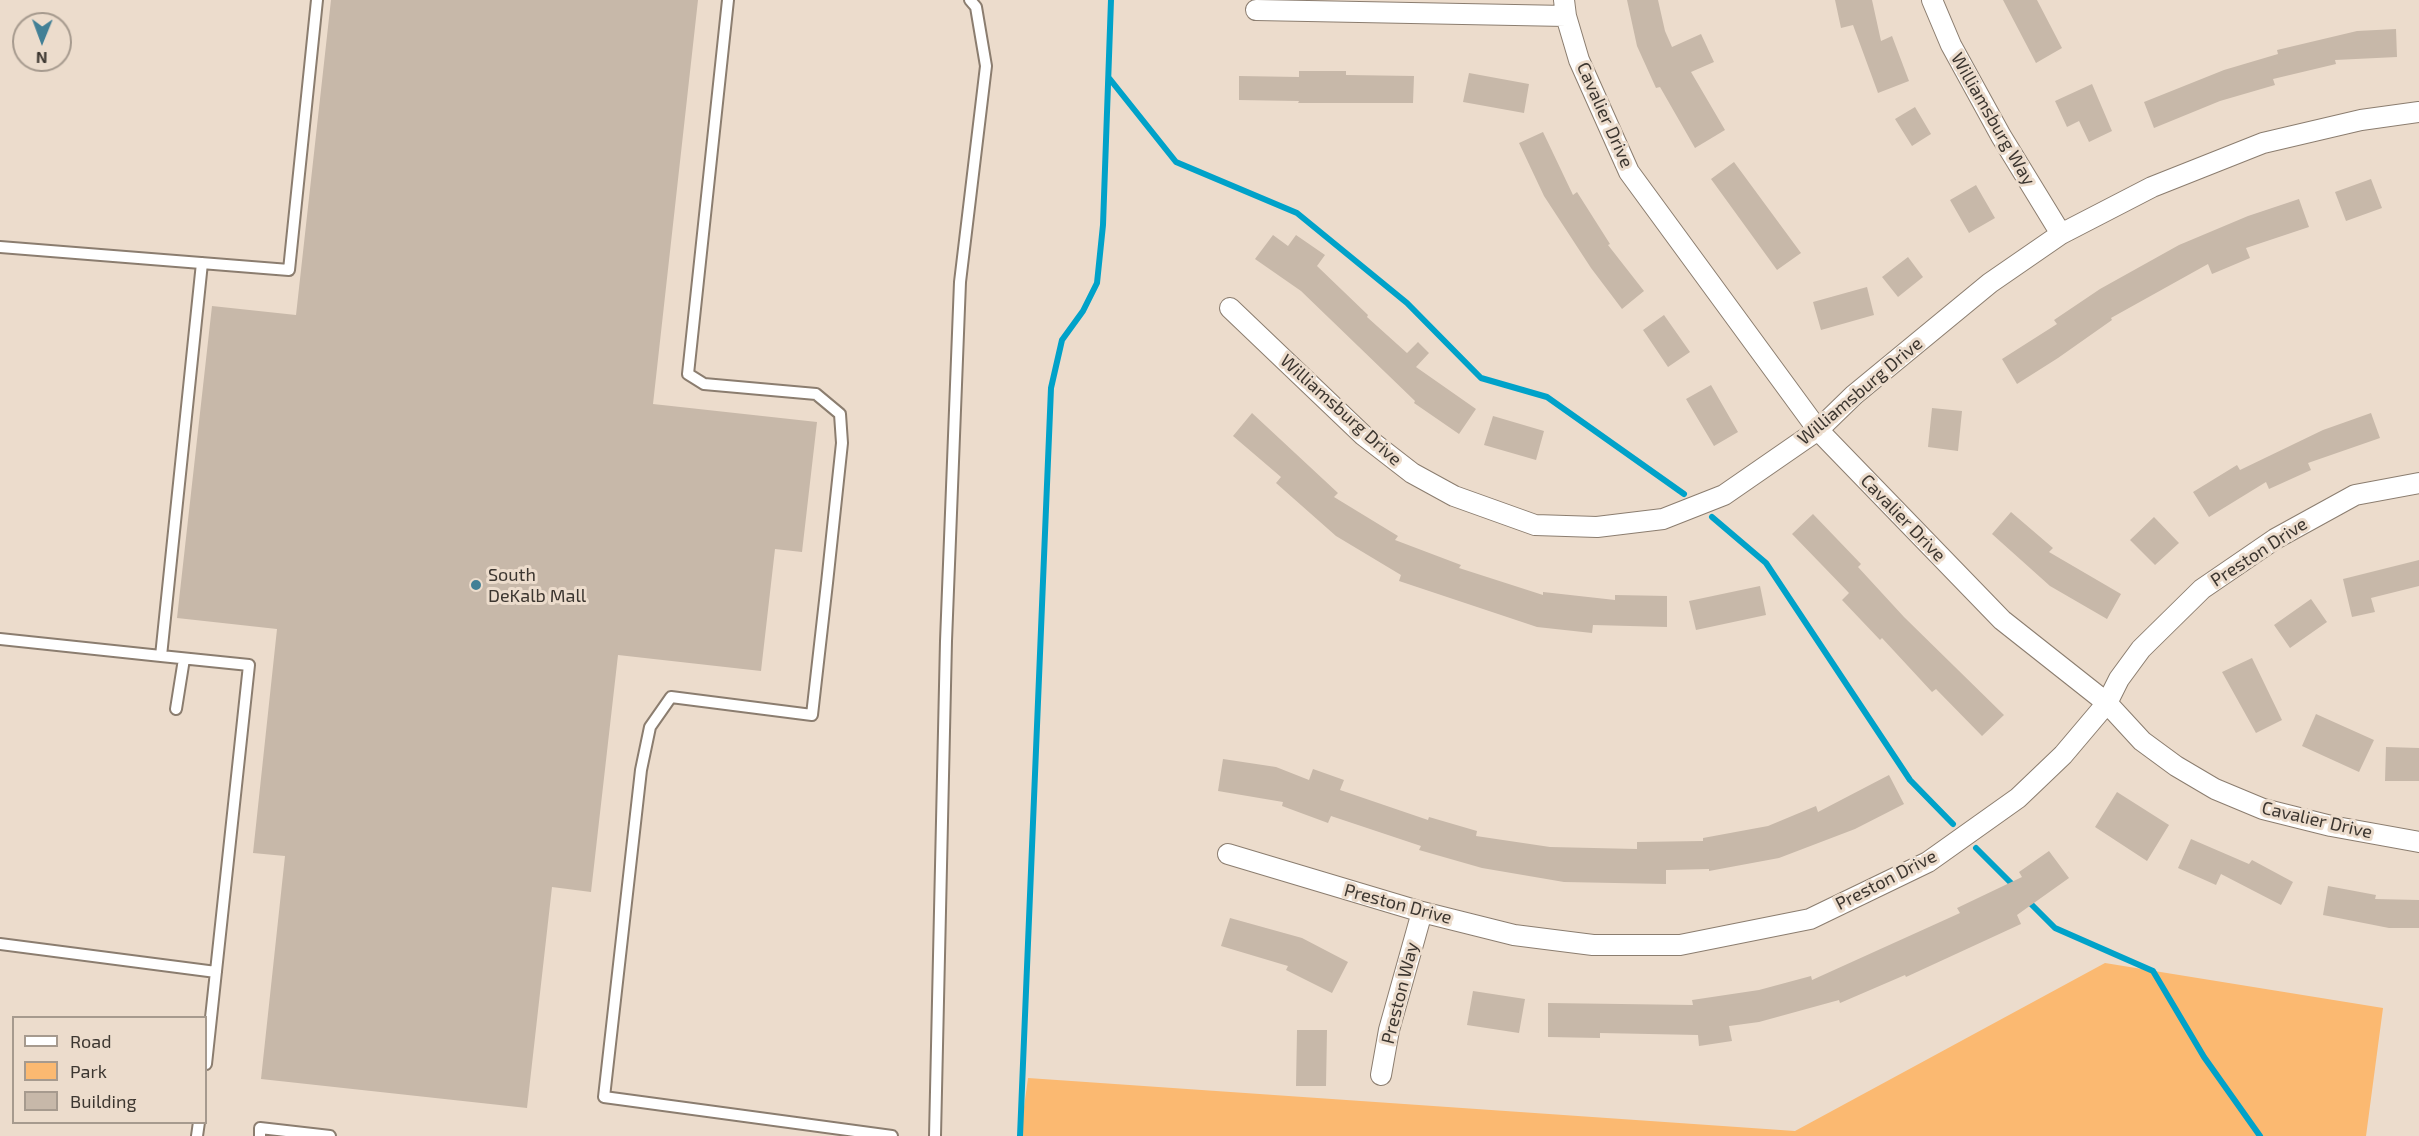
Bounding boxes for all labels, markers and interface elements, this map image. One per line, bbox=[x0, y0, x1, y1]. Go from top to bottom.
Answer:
north arrow bbox=[12, 12, 72, 72]
text: N bbox=[36, 49, 48, 68]
street label: Williamsburg Way bbox=[1946, 49, 2040, 189]
street label: Cavalier Drive bbox=[1572, 59, 1638, 171]
street label: Williamsburg Drive bbox=[1793, 333, 1927, 449]
street label: Williamsburg Drive bbox=[1276, 350, 1406, 470]
street label: Cavalier Drive bbox=[1856, 470, 1950, 566]
street label: Preston Drive bbox=[2207, 513, 2311, 591]
place label: South DeKalb Mall bbox=[488, 564, 586, 606]
marker: South DeKalb Mall bbox=[469, 578, 483, 592]
street label: Cavalier Drive bbox=[2260, 797, 2374, 843]
street label: Preston Drive bbox=[1832, 845, 1940, 915]
street label: Preston Drive bbox=[1342, 879, 1454, 929]
street label: Preston Way bbox=[1377, 940, 1423, 1046]
legend bbox=[12, 1016, 207, 1124]
text: Road bbox=[70, 1030, 111, 1052]
text: Park bbox=[70, 1060, 107, 1082]
text: Building bbox=[70, 1090, 137, 1112]

